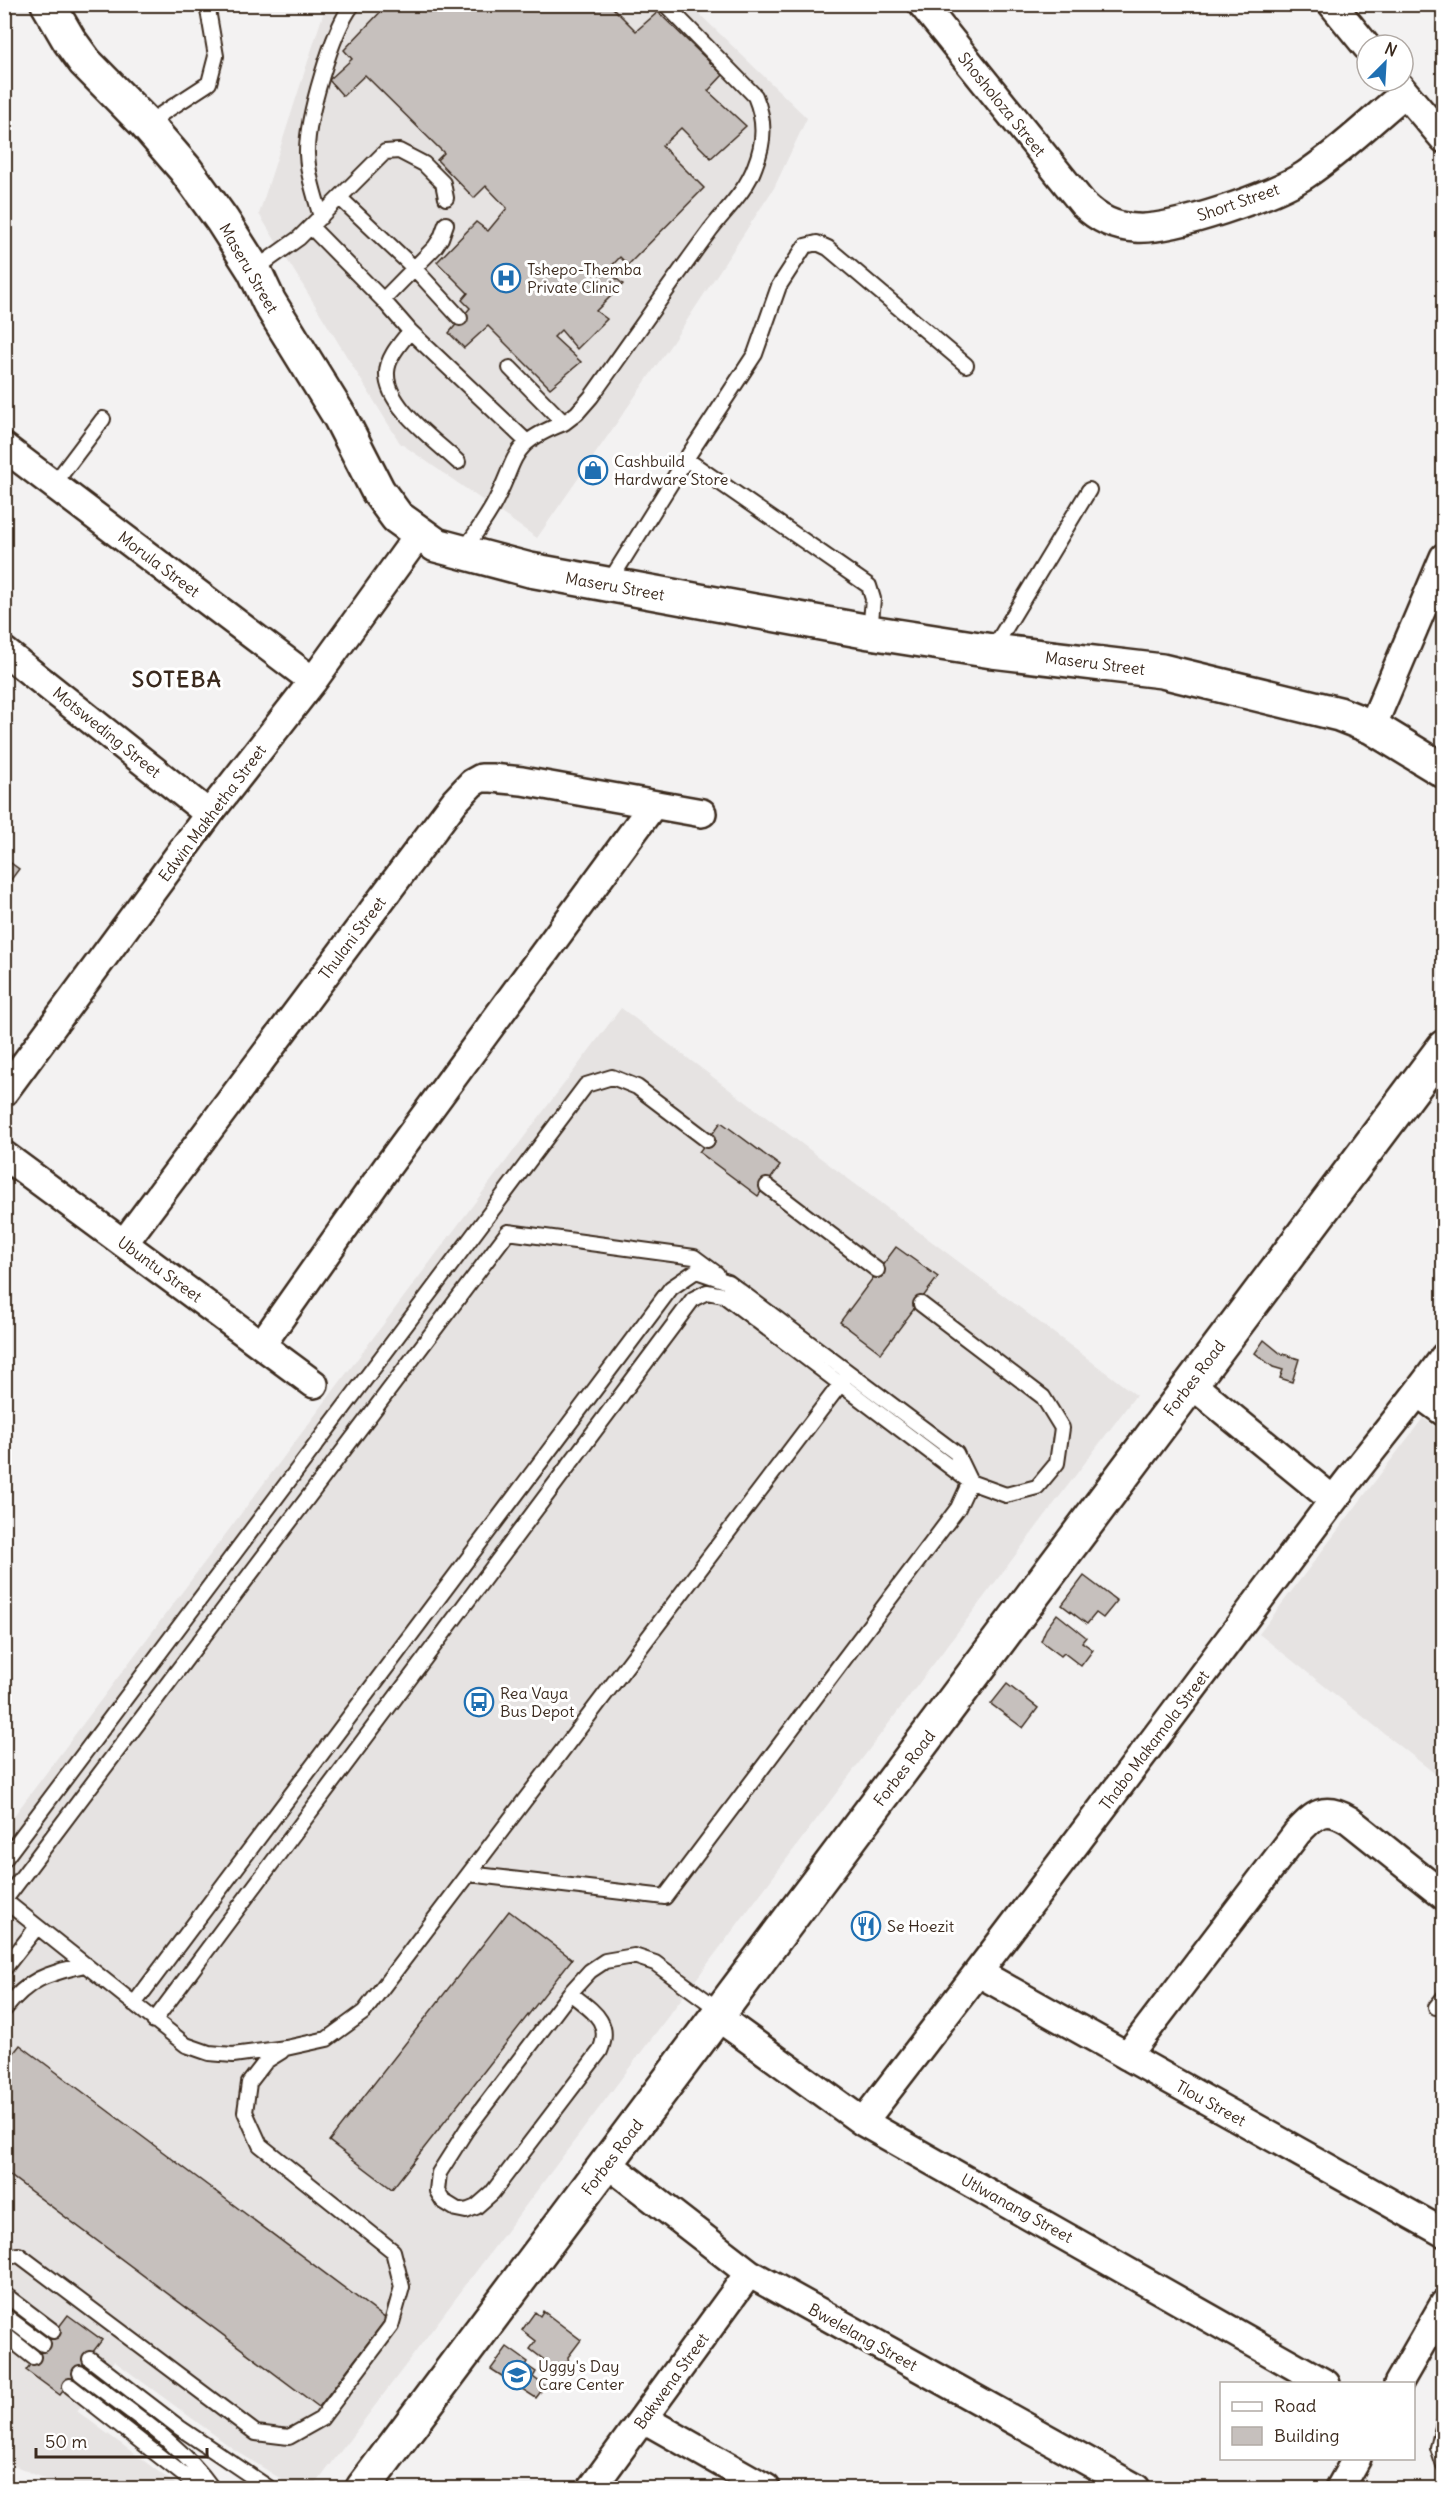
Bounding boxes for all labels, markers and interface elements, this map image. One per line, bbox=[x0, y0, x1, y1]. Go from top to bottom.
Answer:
north arrow bbox=[1355, 33, 1415, 93]
text: N bbox=[1382, 38, 1400, 61]
street label: Shosholoza Street bbox=[954, 48, 1051, 161]
street label: Short Street bbox=[1194, 178, 1282, 225]
street label: Maseru Street bbox=[215, 220, 283, 317]
place label: Tshepo-Themba Private Clinic bbox=[527, 259, 642, 297]
hospital icon: Tshepo-Themba Private Clinic bbox=[490, 262, 522, 294]
place label: Cashbuild Hardware Store bbox=[614, 451, 728, 489]
shop icon: Cashbuild Hardware Store bbox=[577, 454, 609, 486]
street label: Morula Street bbox=[114, 527, 204, 602]
street label: Maseru Street bbox=[564, 567, 667, 605]
street label: Maseru Street bbox=[1044, 647, 1147, 679]
district label: SOTEBA bbox=[132, 665, 222, 693]
street label: Motsweding Street bbox=[49, 682, 166, 782]
street label: Edwin Makhetha Street bbox=[154, 740, 270, 885]
street label: Thulani Street bbox=[314, 892, 390, 984]
street label: Ubuntu Street bbox=[114, 1232, 207, 1307]
street label: Forbes Road bbox=[1159, 1336, 1229, 1420]
street label: Thabo Makamola Street bbox=[1095, 1666, 1213, 1814]
place label: Rea Vaya Bus Depot bbox=[500, 1683, 575, 1721]
bus stop icon: Rea Vaya Bus Depot bbox=[463, 1686, 495, 1718]
street label: Forbes Road bbox=[869, 1726, 939, 1810]
restaurant icon: Se Hoezit bbox=[850, 1910, 882, 1942]
place label: Se Hoezit bbox=[887, 1916, 955, 1936]
street label: Tlou Street bbox=[1173, 2076, 1250, 2131]
street label: Forbes Road bbox=[577, 2115, 647, 2199]
street label: Utlwanang Street bbox=[958, 2169, 1077, 2247]
street label: Bwelelang Street bbox=[805, 2299, 921, 2375]
street label: Bakwena Street bbox=[629, 2329, 713, 2433]
place label: Uggy's Day Care Center bbox=[538, 2356, 625, 2394]
school or university icon: Uggy's Day Care Center bbox=[501, 2359, 533, 2391]
legend bbox=[1220, 2382, 1415, 2460]
text: Road bbox=[1274, 2394, 1317, 2417]
scale bar bbox=[36, 2421, 207, 2459]
text: Building bbox=[1274, 2424, 1339, 2447]
text: 50 m bbox=[45, 2430, 87, 2453]

